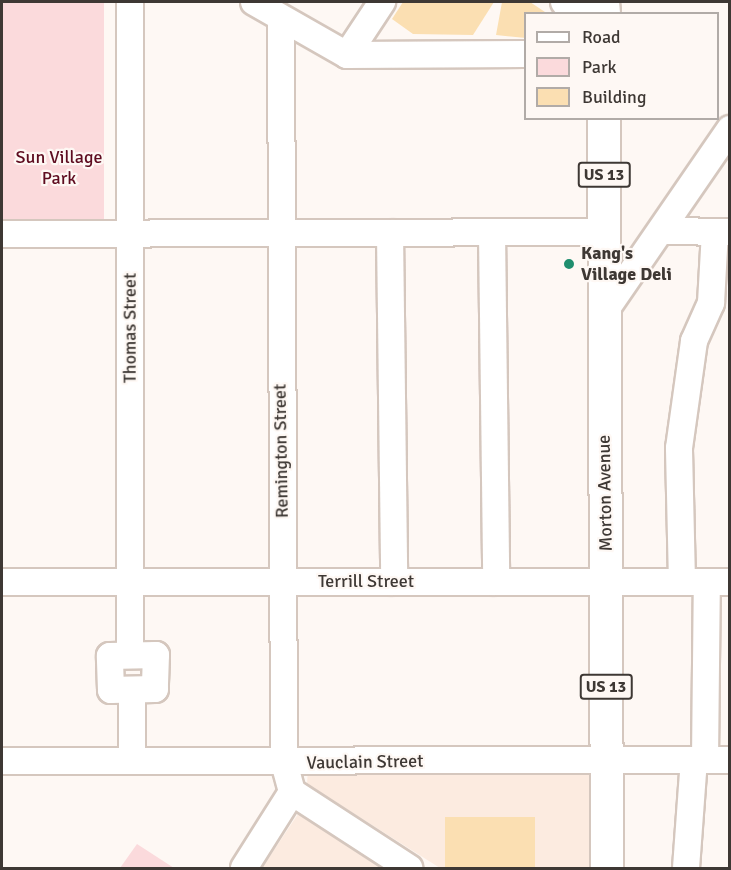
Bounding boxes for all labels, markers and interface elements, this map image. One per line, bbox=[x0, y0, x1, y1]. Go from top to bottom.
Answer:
legend bbox=[524, 12, 719, 120]
text: Road bbox=[582, 26, 621, 48]
text: Park bbox=[582, 56, 617, 78]
text: Building bbox=[582, 86, 646, 108]
park label: Sun Village Park bbox=[16, 147, 102, 190]
road number: US 13 bbox=[577, 162, 631, 188]
place label: Kang's Village Deli bbox=[581, 243, 672, 286]
marker: Kang's Village Deli bbox=[562, 257, 576, 271]
street label: Thomas Street bbox=[119, 273, 141, 383]
street label: Remington Street bbox=[269, 384, 293, 518]
street label: Morton Avenue bbox=[593, 435, 617, 551]
street label: Terrill Street bbox=[318, 570, 414, 592]
road number: US 13 bbox=[579, 674, 633, 700]
street label: Vauclain Street bbox=[306, 750, 424, 774]

